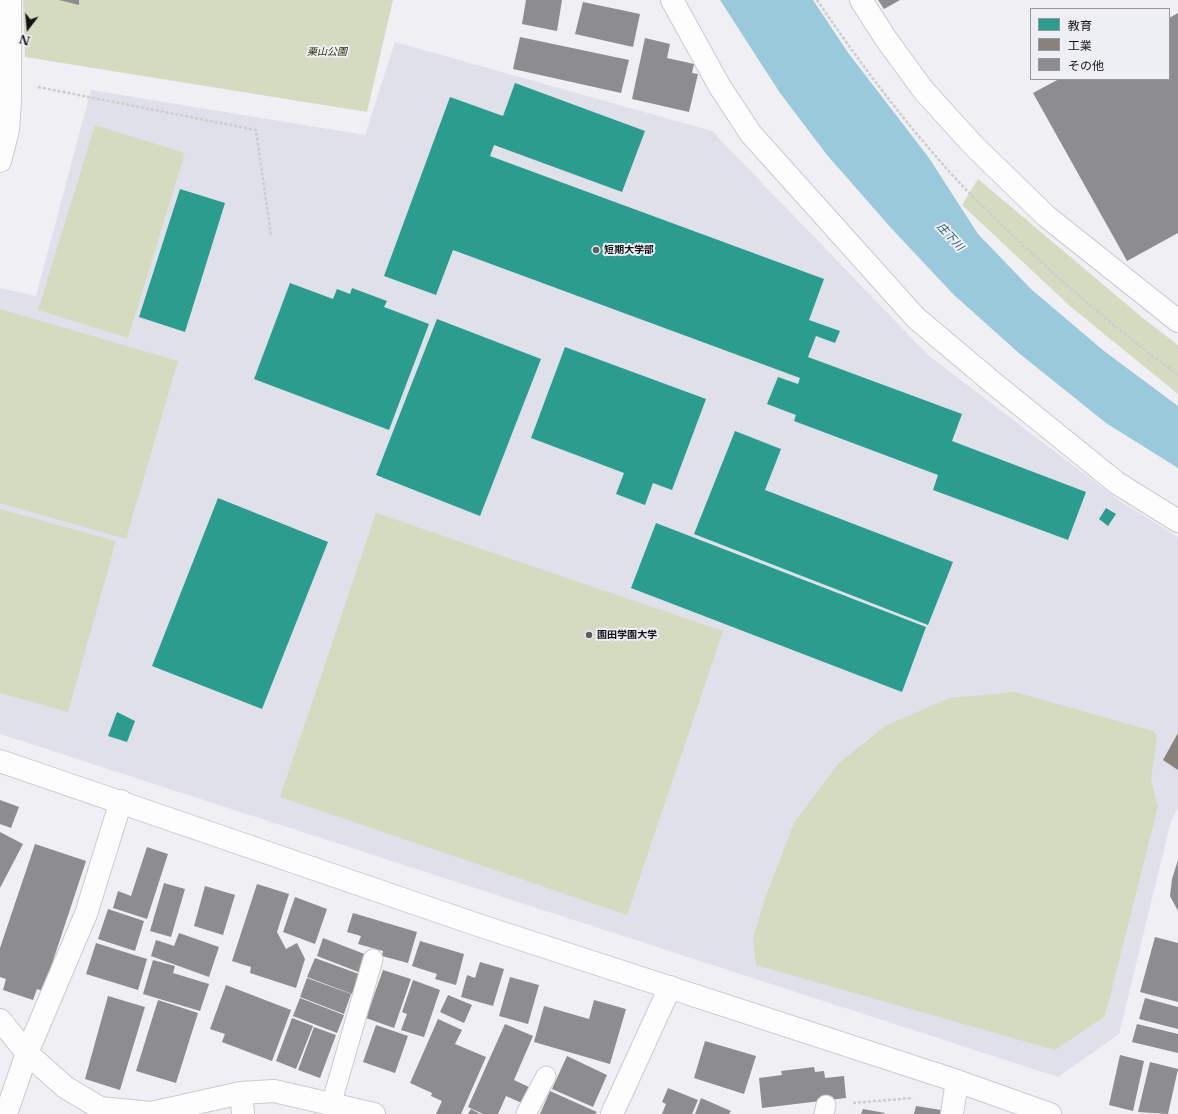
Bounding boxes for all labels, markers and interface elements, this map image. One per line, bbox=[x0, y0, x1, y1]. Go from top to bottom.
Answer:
north arrow bbox=[8, 8, 48, 48]
legend bbox=[1030, 8, 1170, 80]
text: 教育 bbox=[1068, 18, 1092, 33]
text: N bbox=[18, 31, 32, 48]
text: 工業 bbox=[1068, 38, 1092, 53]
park label: 栗山公園 bbox=[307, 46, 347, 58]
text: その他 bbox=[1068, 58, 1104, 73]
water label: 庄下川 bbox=[934, 220, 966, 254]
place label: 短期大学部 bbox=[604, 244, 654, 256]
marker: 短期大学部 bbox=[591, 245, 601, 255]
place label: 園田学園大学 bbox=[597, 629, 657, 641]
marker: 園田学園大学 bbox=[584, 630, 594, 640]

